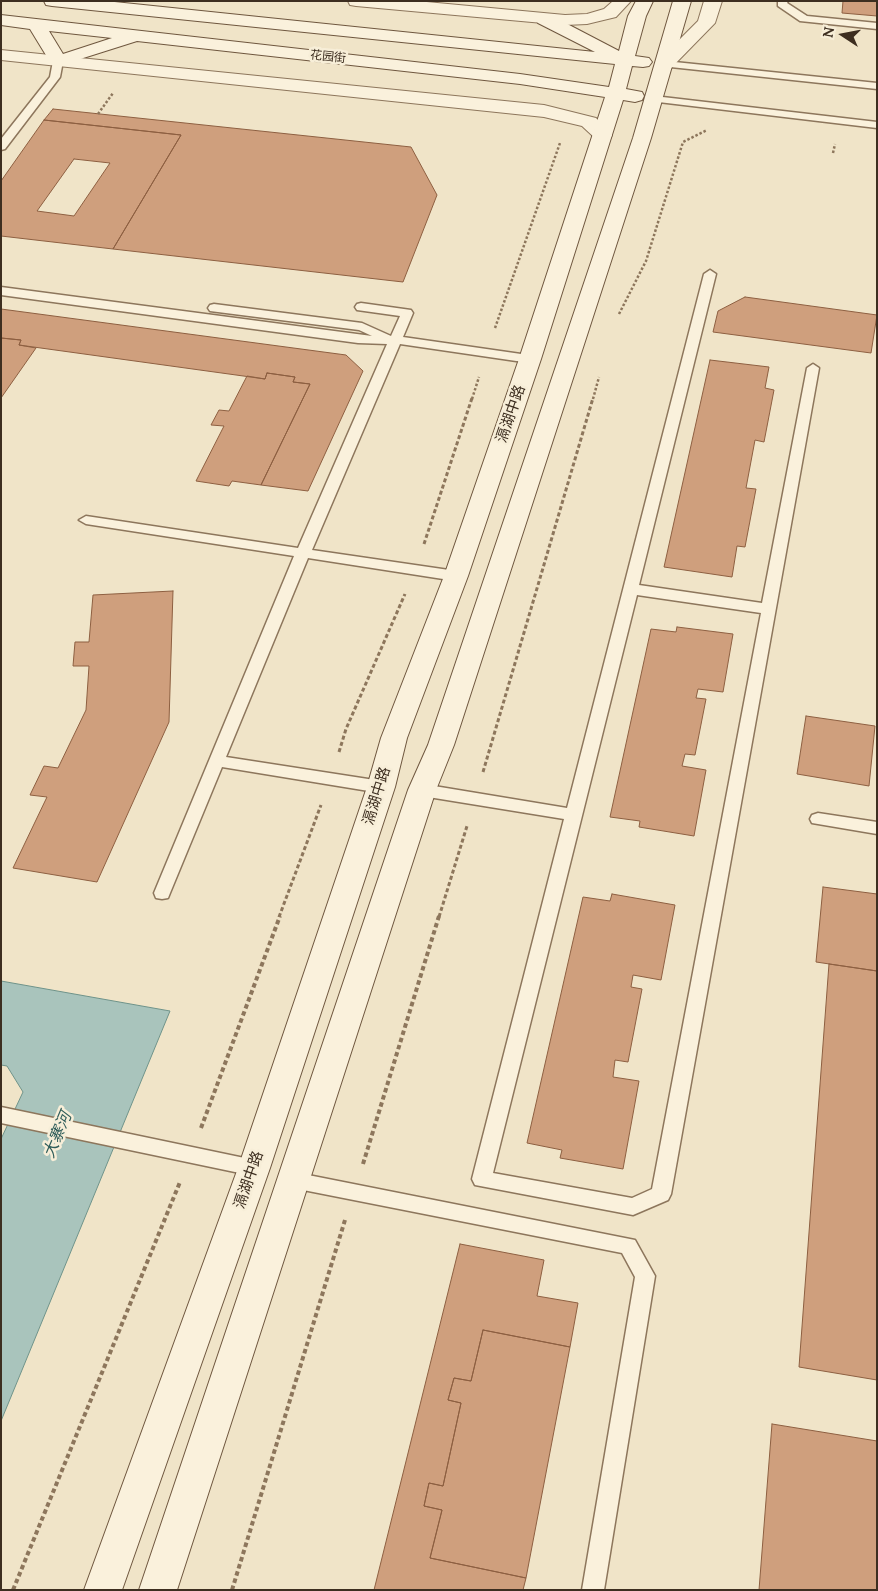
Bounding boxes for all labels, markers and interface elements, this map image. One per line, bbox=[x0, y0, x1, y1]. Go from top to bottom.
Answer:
north arrow bbox=[818, 10, 868, 60]
text: N bbox=[818, 25, 838, 39]
street label: 花园街 bbox=[309, 48, 347, 66]
street label: 滆湖中路 bbox=[493, 383, 529, 445]
street label: 滆湖中路 bbox=[360, 765, 394, 827]
water label: 大寨河 bbox=[40, 1109, 76, 1161]
street label: 滆湖中路 bbox=[231, 1149, 267, 1211]

